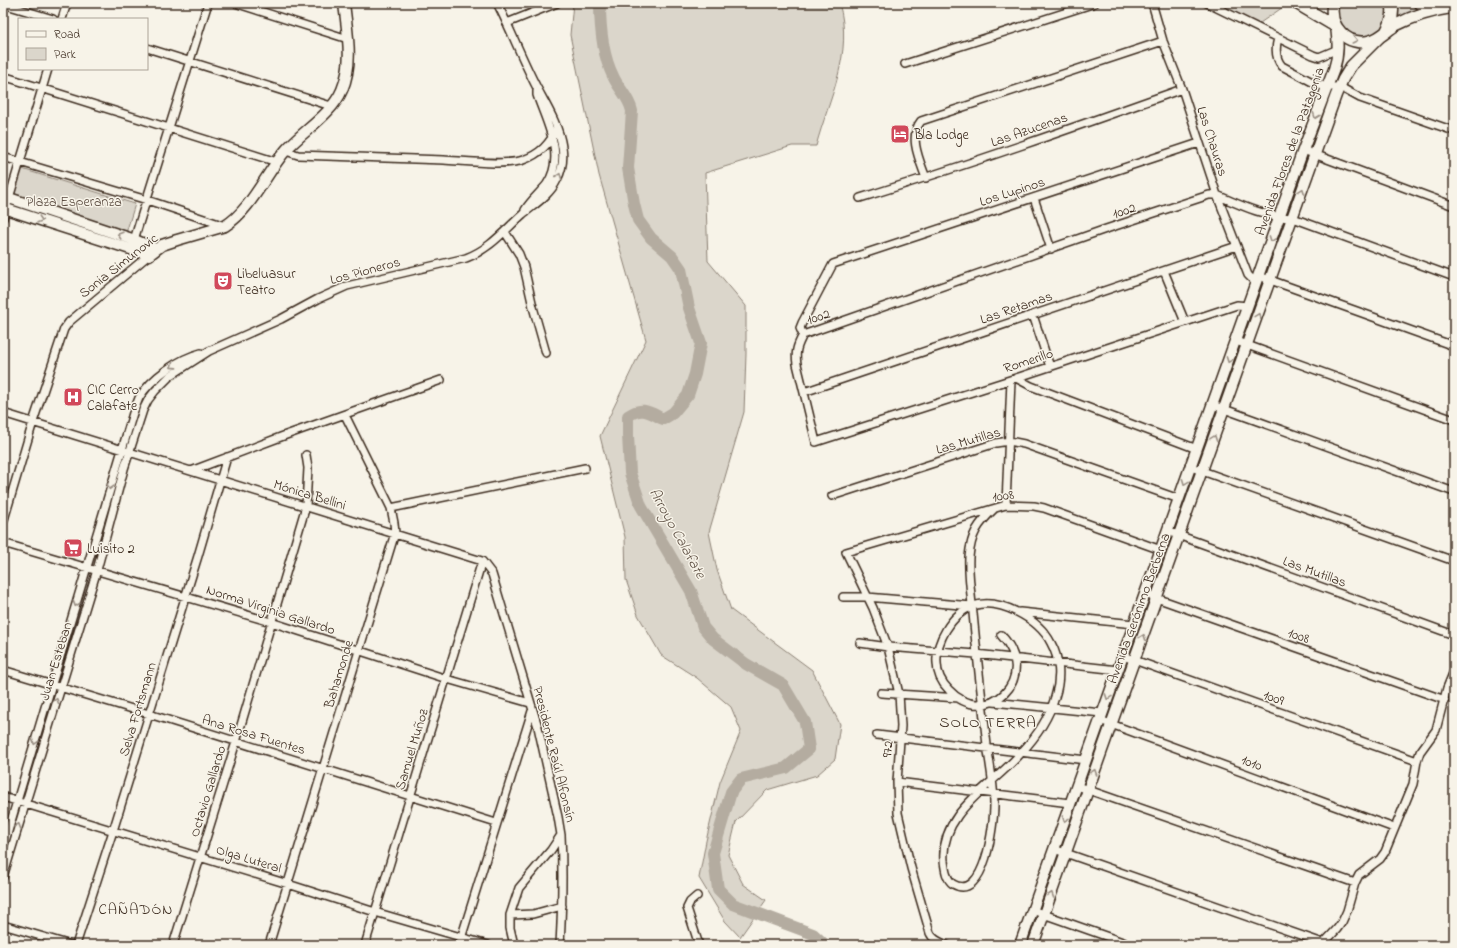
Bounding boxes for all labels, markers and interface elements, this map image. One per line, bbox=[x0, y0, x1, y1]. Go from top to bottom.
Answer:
legend bbox=[18, 18, 148, 70]
text: Road bbox=[54, 26, 80, 44]
one-way arrow bbox=[1352, 36, 1358, 44]
text: Park bbox=[54, 46, 76, 64]
street label: Avenida Flores de la Patagonia bbox=[1250, 64, 1332, 239]
street label: Las Chauras bbox=[1190, 104, 1233, 179]
street label: Las Azucenas bbox=[988, 107, 1071, 153]
one-way arrow bbox=[1312, 113, 1320, 120]
hotel icon: Bla Lodge bbox=[889, 123, 911, 145]
place label: Bla Lodge bbox=[913, 125, 970, 147]
one-way arrow bbox=[554, 172, 562, 179]
street label: Los Lupinos bbox=[977, 172, 1048, 213]
one-way arrow bbox=[1298, 187, 1306, 194]
park label: Plaza Esperanza bbox=[26, 192, 122, 213]
street label: 1002 bbox=[1110, 198, 1139, 225]
one-way arrow bbox=[36, 215, 43, 223]
street label: Sonia Simunovic bbox=[75, 228, 164, 304]
one-way arrow bbox=[117, 231, 124, 240]
one-way arrow bbox=[1268, 235, 1277, 242]
street label: Los Pioneros bbox=[328, 252, 403, 291]
place label: Libeluasur Teatro bbox=[237, 264, 296, 301]
theatre icon: Libeluasur Teatro bbox=[212, 270, 234, 292]
street label: Las Retamas bbox=[978, 286, 1055, 331]
street label: 1002 bbox=[804, 304, 833, 331]
one-way arrow bbox=[1253, 312, 1261, 319]
street label: Romerillo bbox=[1001, 344, 1056, 379]
one-way arrow bbox=[1225, 356, 1234, 363]
one-way arrow bbox=[170, 361, 177, 369]
place label: CIC Cerro Calafate bbox=[87, 380, 139, 417]
hospital icon: CIC Cerro Calafate bbox=[62, 386, 84, 408]
street label: Las Mutillas bbox=[934, 422, 1003, 461]
one-way arrow bbox=[1209, 435, 1218, 442]
street label: Mónica Bellini bbox=[271, 474, 348, 516]
one-way arrow bbox=[1182, 479, 1190, 486]
one-way arrow bbox=[106, 483, 115, 490]
water label: Arroyo Calafate bbox=[642, 484, 712, 584]
street label: 1008 bbox=[991, 485, 1015, 508]
street label: Avenida Gerónimo Berberna bbox=[1102, 530, 1177, 687]
supermarket icon: Luisito 2 bbox=[62, 537, 84, 559]
place label: Luisito 2 bbox=[87, 539, 135, 560]
street label: Las Mutillas bbox=[1280, 551, 1349, 594]
street label: Norma Virginia Gallardo bbox=[203, 580, 338, 642]
one-way arrow bbox=[72, 601, 81, 608]
street label: Juan Esteban bbox=[35, 619, 78, 703]
street label: 1008 bbox=[1285, 623, 1312, 650]
one-way arrow bbox=[1138, 633, 1146, 640]
street label: Bahamonde bbox=[319, 637, 360, 712]
street label: Selva Fortsmann bbox=[114, 660, 163, 759]
street label: Presidente Raúl Alfonsín bbox=[526, 684, 581, 825]
street label: 1009 bbox=[1260, 685, 1288, 712]
one-way arrow bbox=[1104, 693, 1113, 700]
one-way arrow bbox=[51, 698, 60, 705]
street label: Samuel Muñoz bbox=[390, 706, 435, 793]
street label: Ana Rosa Fuentes bbox=[199, 710, 308, 761]
district label: SOLO TERRA bbox=[939, 711, 1037, 735]
one-way arrow bbox=[31, 739, 40, 746]
street label: 972 bbox=[877, 740, 900, 758]
street label: Octavio Gallardo bbox=[185, 743, 232, 840]
street label: 1010 bbox=[1238, 750, 1265, 777]
one-way arrow bbox=[1089, 769, 1098, 776]
one-way arrow bbox=[1061, 816, 1069, 823]
one-way arrow bbox=[13, 823, 22, 830]
street label: Olga Luteral bbox=[213, 840, 284, 880]
one-way arrow bbox=[1046, 892, 1055, 899]
district label: CAÑADÓN bbox=[99, 899, 173, 921]

